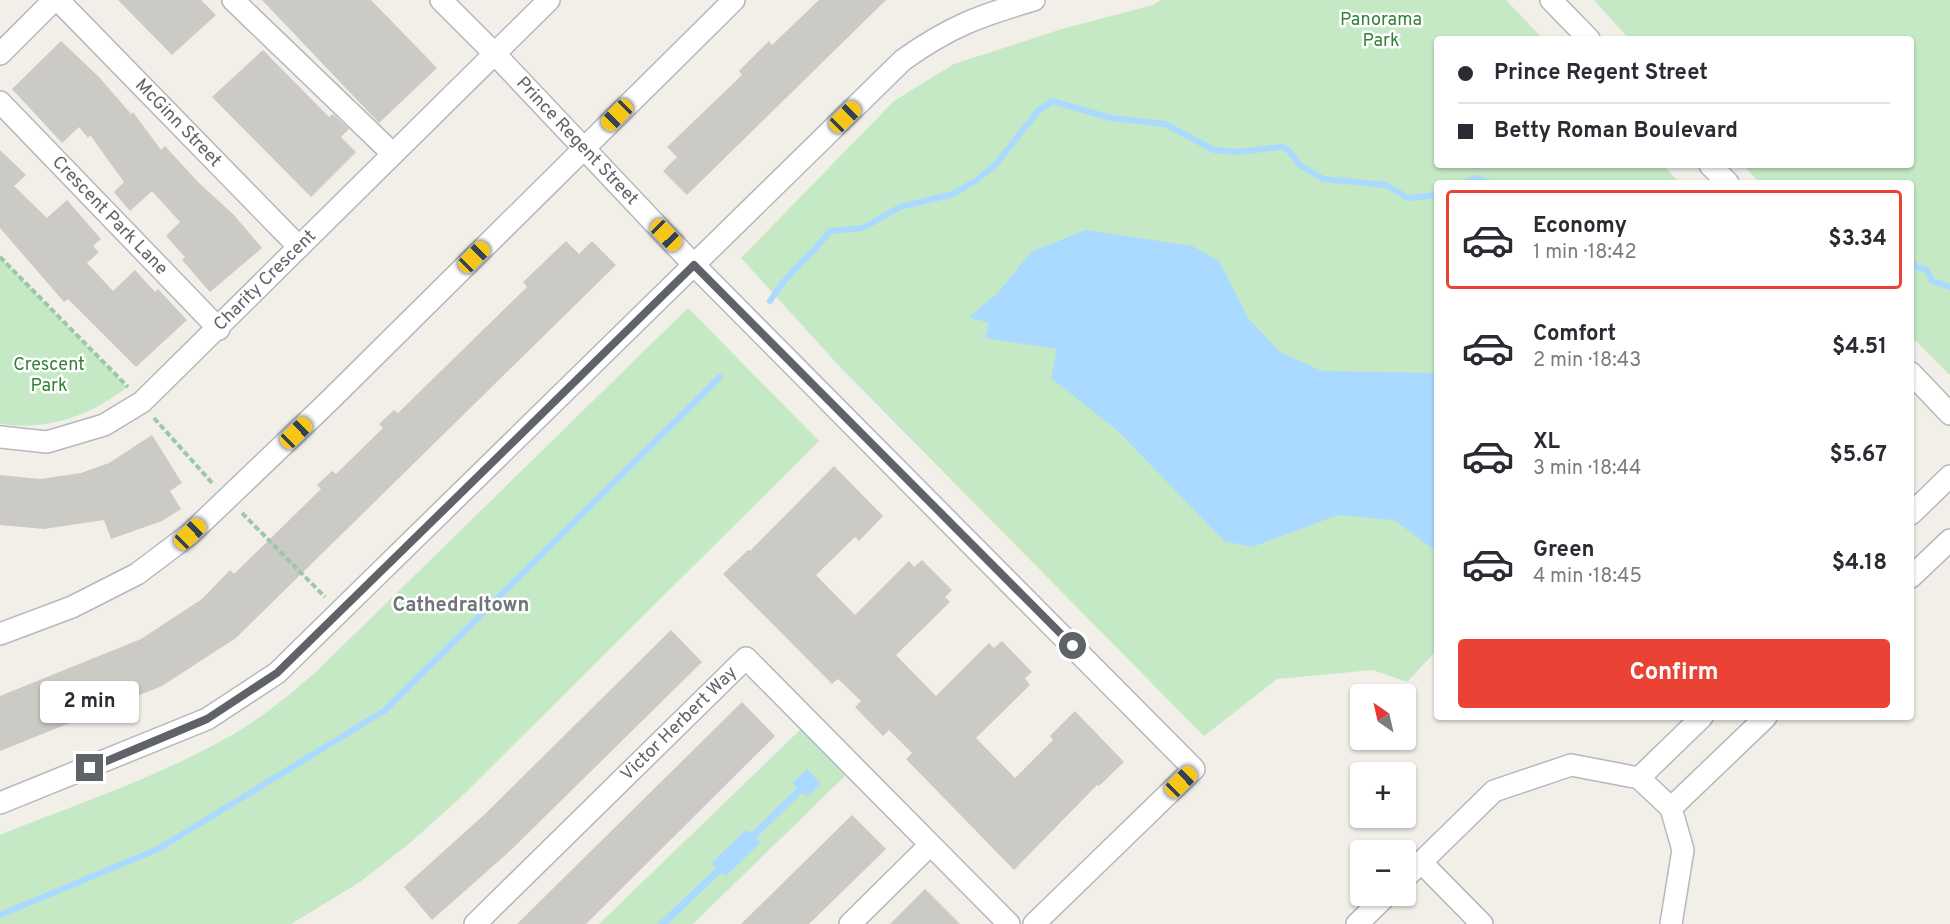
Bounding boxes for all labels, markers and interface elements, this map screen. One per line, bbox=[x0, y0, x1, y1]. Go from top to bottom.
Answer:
park label: Panorama Park bbox=[1340, 9, 1422, 53]
text: Prince Regent Street bbox=[1494, 60, 1708, 87]
street label: Prince Regent Street bbox=[511, 72, 643, 210]
street label: McGinn Street bbox=[130, 74, 226, 172]
car bbox=[598, 96, 636, 134]
car bbox=[826, 98, 864, 136]
text: Betty Roman Boulevard bbox=[1494, 118, 1738, 145]
street label: Crescent Park Lane bbox=[47, 151, 173, 280]
icon: car bbox=[1461, 213, 1515, 267]
text: Economy bbox=[1533, 213, 1627, 240]
car bbox=[647, 216, 685, 254]
street label: Charity Crescent bbox=[209, 225, 321, 336]
text: $3.34 bbox=[1828, 226, 1887, 253]
car bbox=[455, 238, 493, 276]
text: 1 min · 18:42 bbox=[1533, 240, 1637, 266]
icon: car bbox=[1461, 321, 1515, 375]
text: Comfort bbox=[1533, 321, 1616, 348]
text: $4.51 bbox=[1832, 334, 1887, 361]
text: 2 min · 18:43 bbox=[1533, 348, 1641, 374]
park label: Crescent Park bbox=[13, 354, 85, 398]
car bbox=[277, 414, 315, 452]
icon: car bbox=[1461, 429, 1515, 483]
text: XL bbox=[1533, 429, 1560, 456]
text: $5.67 bbox=[1830, 442, 1887, 469]
text: 3 min · 18:44 bbox=[1533, 456, 1641, 482]
car bbox=[171, 515, 209, 553]
icon: car bbox=[1461, 537, 1515, 591]
text: Green bbox=[1533, 537, 1595, 564]
text: $4.18 bbox=[1832, 550, 1887, 577]
text: 4 min · 18:45 bbox=[1533, 564, 1642, 590]
district label: Cathedraltown bbox=[393, 593, 529, 619]
route start bbox=[1059, 632, 1086, 659]
button: Confirm bbox=[1458, 639, 1890, 708]
street label: Victor Herbert Way bbox=[616, 661, 742, 786]
callout: 2 min bbox=[40, 681, 140, 723]
north arrow bbox=[1350, 684, 1416, 750]
map controls bbox=[1350, 684, 1416, 906]
text: 2 min bbox=[63, 689, 116, 715]
route end bbox=[76, 754, 103, 781]
button: + bbox=[1350, 762, 1416, 828]
car bbox=[1162, 763, 1200, 801]
button: − bbox=[1350, 840, 1416, 906]

